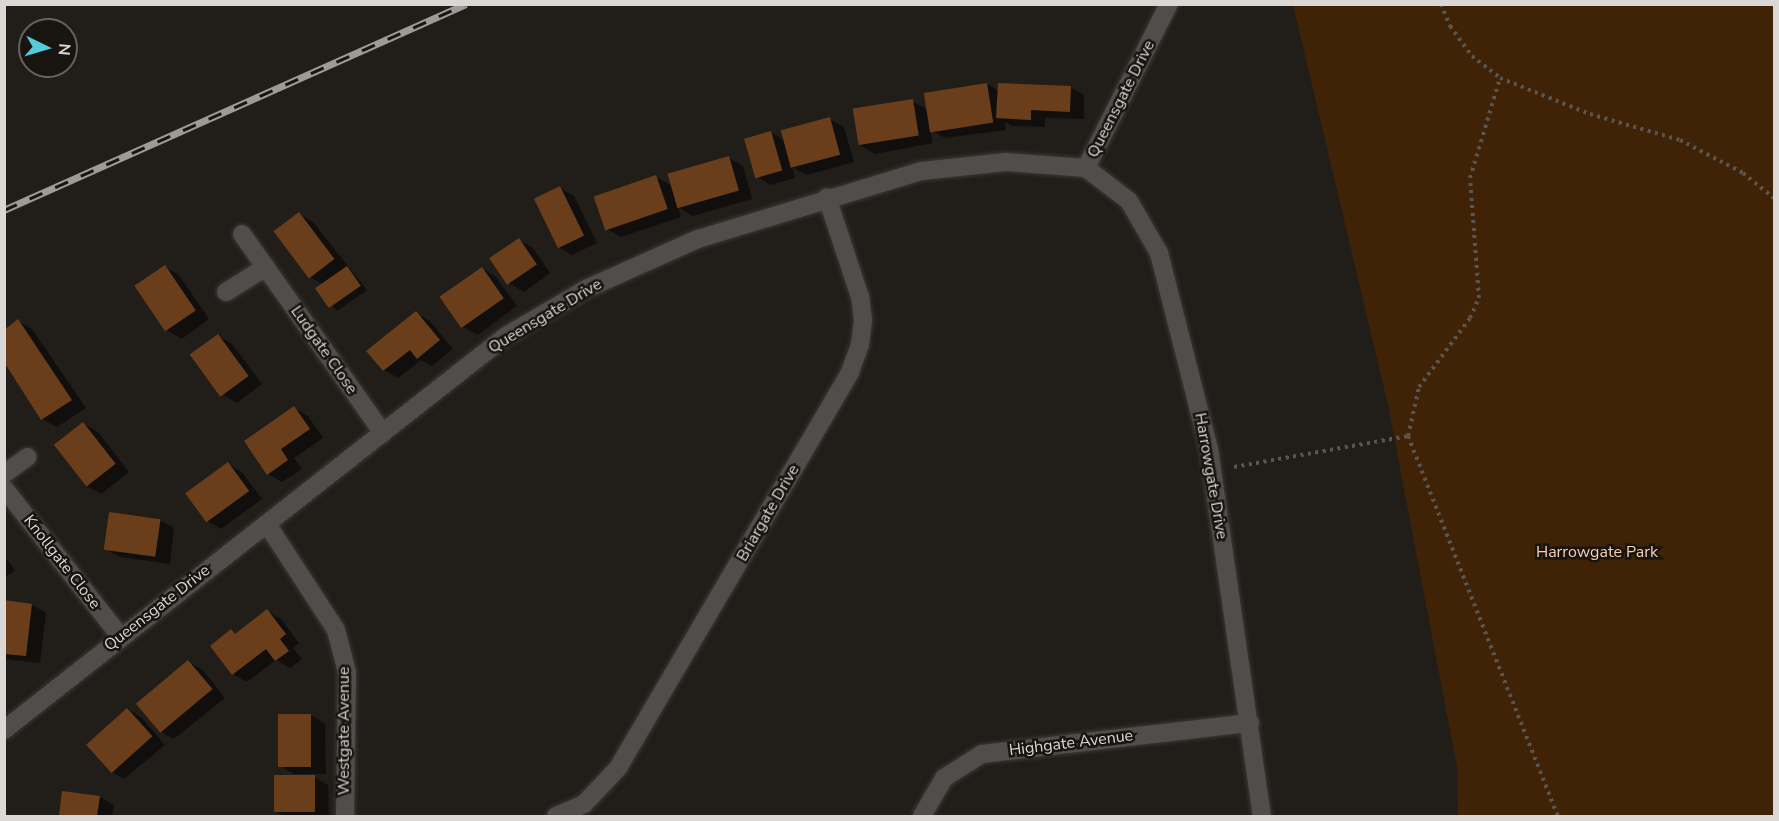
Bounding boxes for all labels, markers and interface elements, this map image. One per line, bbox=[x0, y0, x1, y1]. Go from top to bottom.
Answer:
north arrow bbox=[18, 18, 78, 78]
street label: Queensgate Drive bbox=[1083, 37, 1159, 161]
text: N bbox=[52, 42, 75, 56]
street label: Queensgate Drive bbox=[485, 275, 605, 357]
street label: Ludgate Close bbox=[286, 302, 362, 398]
street label: Harrowgate Drive bbox=[1190, 411, 1232, 541]
street label: Briargate Drive bbox=[733, 461, 803, 565]
street label: Knollgate Close bbox=[19, 511, 105, 613]
park label: Harrowgate Park bbox=[1536, 542, 1658, 562]
street label: Queensgate Drive bbox=[100, 561, 214, 655]
street label: Westgate Avenue bbox=[334, 667, 354, 795]
street label: Highgate Avenue bbox=[1008, 726, 1134, 760]

